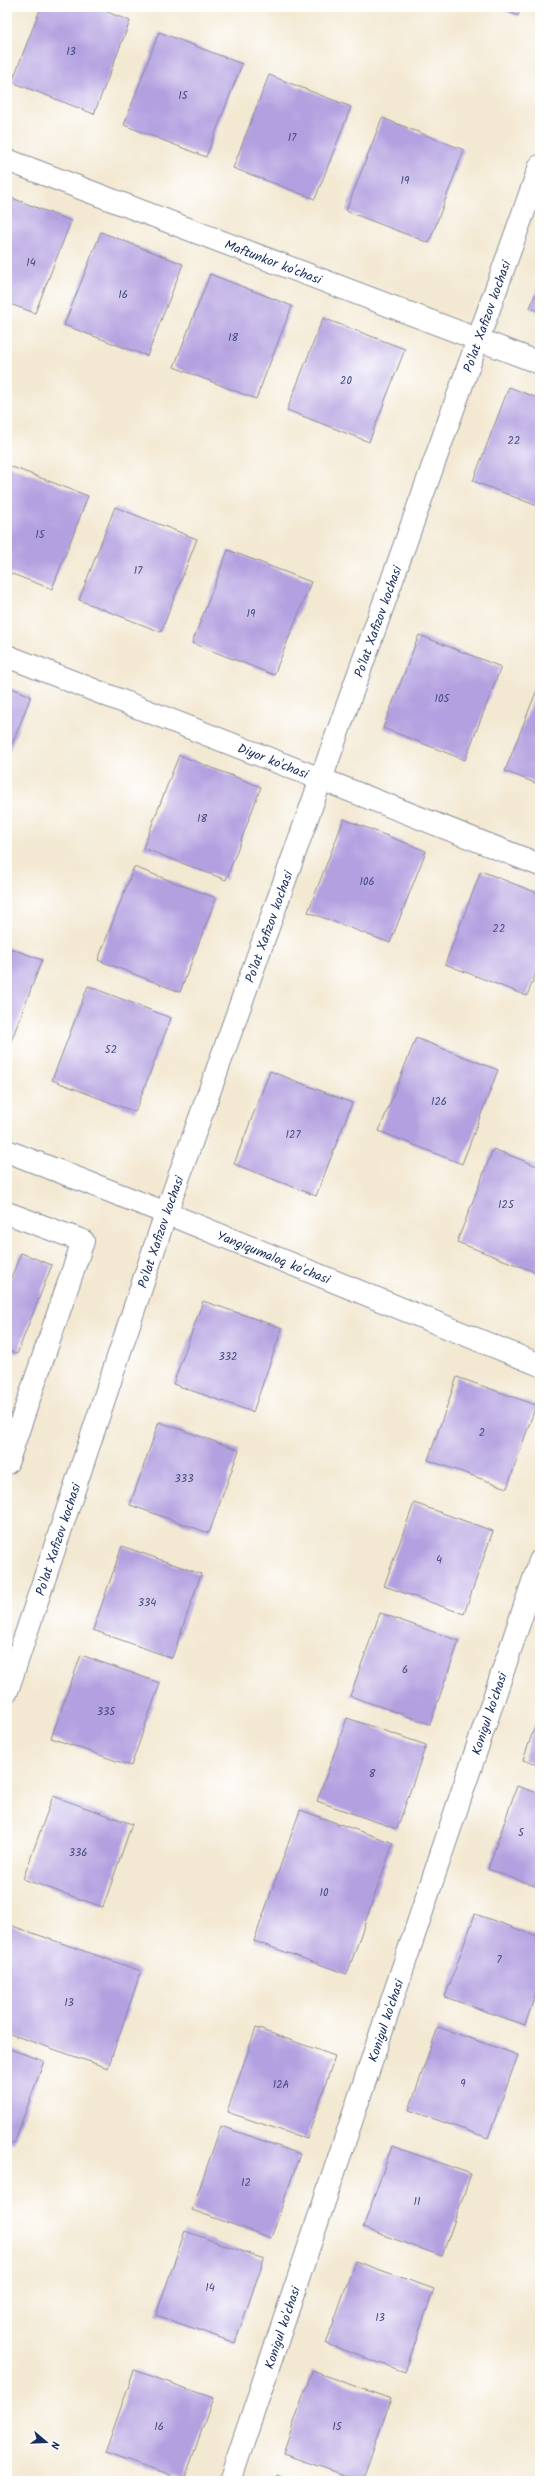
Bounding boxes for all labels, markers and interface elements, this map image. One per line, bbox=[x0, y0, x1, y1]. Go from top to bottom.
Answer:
house number: 13 bbox=[66, 43, 76, 61]
house number: 15 bbox=[178, 87, 189, 105]
house number: 17 bbox=[288, 129, 297, 147]
house number: 19 bbox=[401, 172, 410, 190]
street label: Maftunkor ko'chasi bbox=[221, 235, 325, 291]
house number: 14 bbox=[26, 254, 36, 272]
street label: Po'lat Xafizov kochasi bbox=[458, 257, 518, 376]
house number: 16 bbox=[118, 286, 128, 304]
house number: 18 bbox=[228, 329, 238, 347]
house number: 20 bbox=[340, 372, 352, 390]
house number: 22 bbox=[508, 432, 520, 450]
house number: 15 bbox=[35, 526, 46, 544]
house number: 17 bbox=[134, 562, 143, 580]
street label: Po'lat Xafizov kochasi bbox=[349, 562, 409, 681]
house number: 19 bbox=[247, 605, 256, 623]
house number: 105 bbox=[435, 690, 451, 708]
street label: Diyor ko'chasi bbox=[234, 738, 312, 785]
house number: 18 bbox=[197, 810, 207, 828]
street label: Po'lat Xafizov kochasi bbox=[240, 867, 300, 986]
house number: 106 bbox=[359, 873, 375, 891]
house number: 22 bbox=[493, 920, 505, 938]
house number: 52 bbox=[105, 1041, 117, 1059]
house number: 126 bbox=[431, 1093, 447, 1111]
house number: 127 bbox=[286, 1126, 301, 1144]
street label: Po'lat Xafizov kochasi bbox=[133, 1172, 191, 1291]
house number: 125 bbox=[498, 1196, 515, 1214]
street label: Yangiqumaloq ko'chasi bbox=[213, 1226, 334, 1291]
house number: 332 bbox=[219, 1348, 237, 1366]
house number: 2 bbox=[479, 1424, 485, 1442]
house number: 333 bbox=[175, 1470, 193, 1488]
street label: Po'lat Xafizov kochasi bbox=[30, 1480, 88, 1599]
house number: 4 bbox=[436, 1551, 442, 1569]
house number: 334 bbox=[138, 1594, 156, 1612]
house number: 6 bbox=[402, 1661, 408, 1679]
street label: Konigul ko'chasi bbox=[466, 1669, 514, 1758]
house number: 335 bbox=[97, 1703, 116, 1721]
house number: 8 bbox=[369, 1765, 376, 1783]
house number: 5 bbox=[518, 1824, 525, 1842]
house number: 336 bbox=[69, 1844, 87, 1862]
house number: 10 bbox=[320, 1884, 329, 1902]
house number: 7 bbox=[496, 1951, 502, 1969]
street label: Konigul ko'chasi bbox=[363, 1976, 411, 2065]
house number: 13 bbox=[64, 1994, 74, 2012]
house number: 9 bbox=[460, 2075, 466, 2093]
house number: 12A bbox=[273, 2076, 290, 2094]
house number: 12 bbox=[241, 2174, 251, 2192]
house number: 11 bbox=[414, 2193, 420, 2211]
house number: 14 bbox=[205, 2279, 215, 2297]
street label: Konigul ko'chasi bbox=[259, 2283, 307, 2372]
house number: 13 bbox=[375, 2309, 385, 2327]
house number: 16 bbox=[154, 2418, 164, 2436]
house number: 15 bbox=[332, 2418, 343, 2436]
north arrow bbox=[26, 2422, 66, 2462]
text: N bbox=[45, 2439, 64, 2451]

